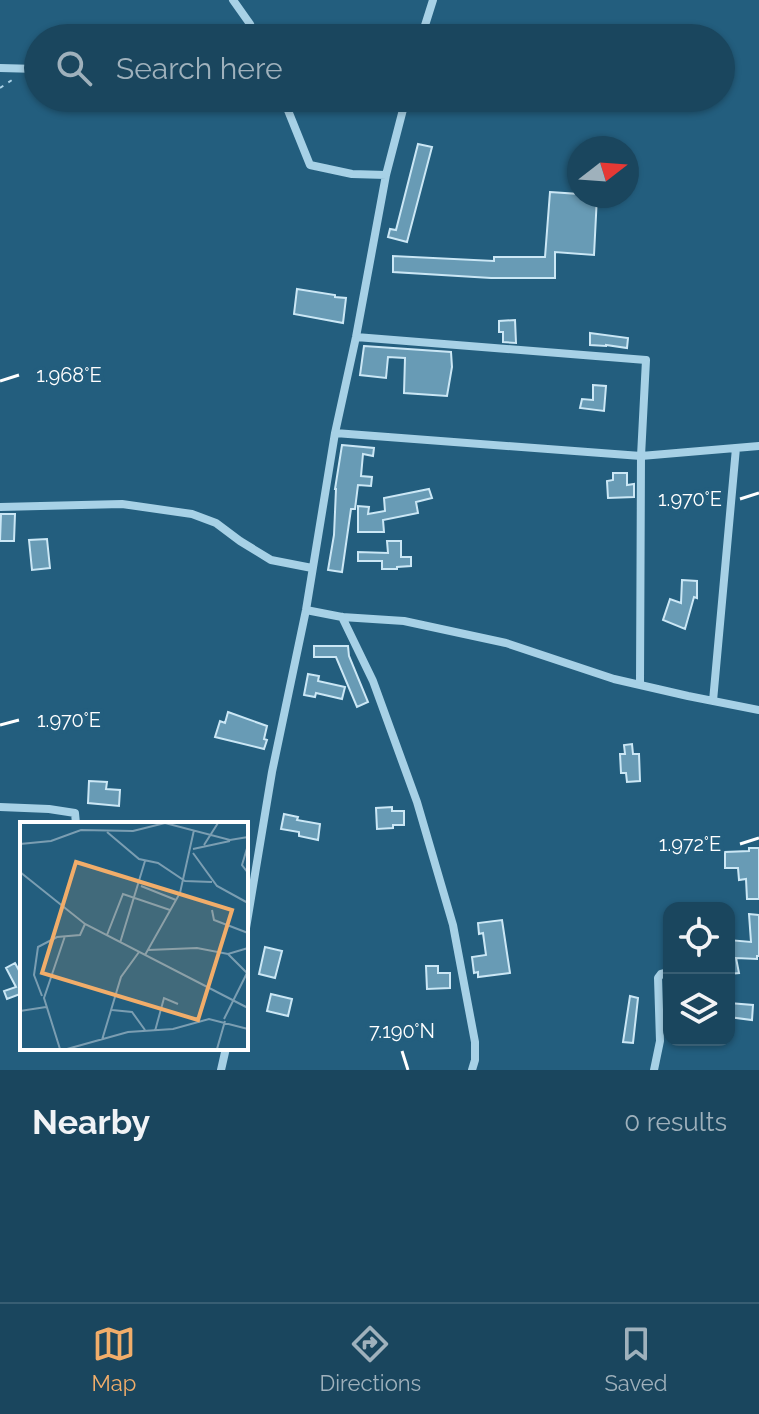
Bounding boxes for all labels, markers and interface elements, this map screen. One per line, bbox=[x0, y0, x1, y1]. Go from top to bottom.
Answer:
search box bbox=[24, 24, 735, 112]
icon: search bbox=[52, 46, 96, 90]
text: Search here bbox=[116, 51, 283, 86]
north arrow bbox=[567, 136, 639, 208]
text: 1.968°E bbox=[36, 363, 102, 387]
text: 1.970°E bbox=[658, 487, 722, 511]
text: 1.970°E bbox=[37, 708, 101, 732]
inset map bbox=[20, 822, 248, 1050]
text: 1.972°E bbox=[659, 832, 721, 856]
map controls bbox=[663, 902, 735, 1046]
button: locate bbox=[663, 902, 735, 974]
button: layers bbox=[663, 974, 735, 1046]
text: 7.190°N bbox=[369, 1019, 435, 1043]
text: Nearby bbox=[32, 1102, 150, 1142]
text: 0 results bbox=[624, 1107, 727, 1137]
tab: Map bbox=[92, 1322, 136, 1396]
tab: Directions bbox=[320, 1322, 421, 1396]
tab: Saved bbox=[604, 1322, 667, 1396]

